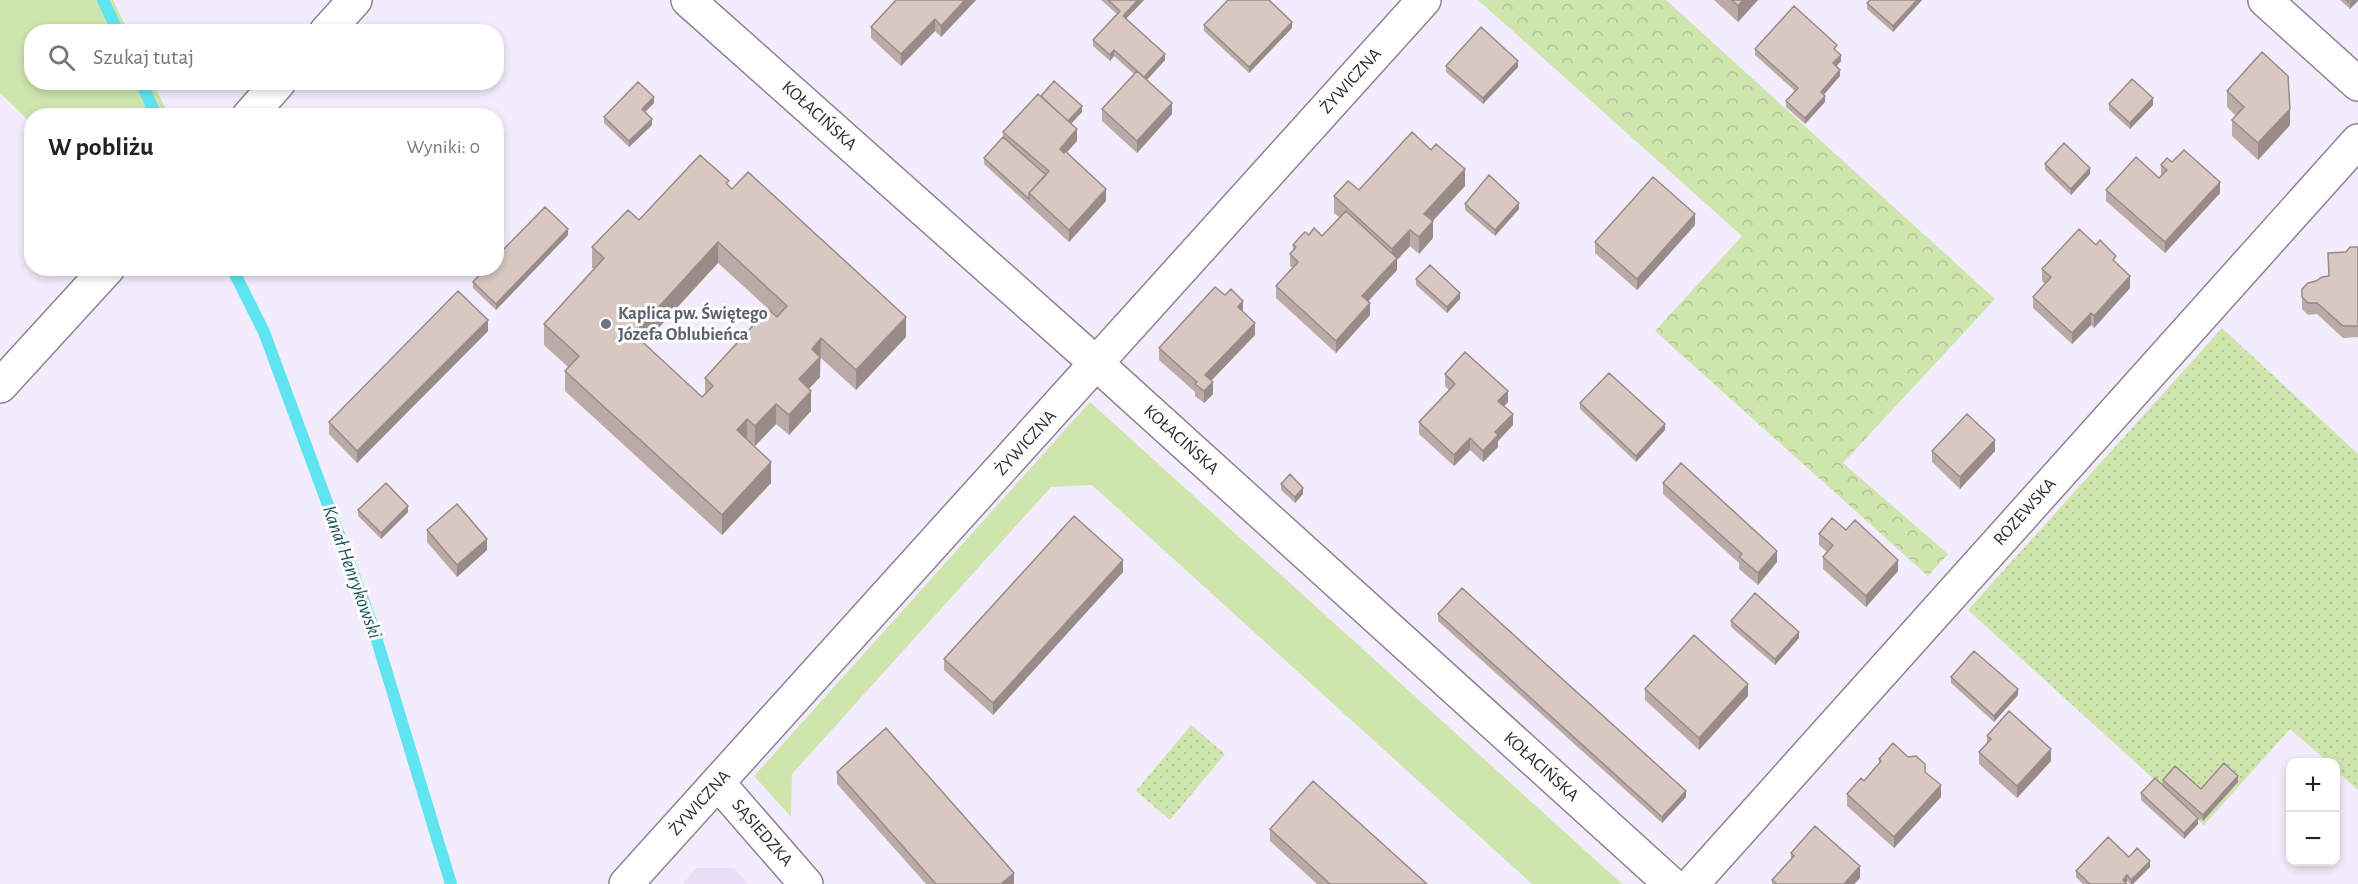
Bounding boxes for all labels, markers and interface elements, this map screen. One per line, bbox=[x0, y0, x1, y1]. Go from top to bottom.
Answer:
search box bbox=[24, 24, 504, 90]
icon: search bbox=[45, 41, 78, 74]
street label: ŻYWICZNA bbox=[1316, 43, 1385, 117]
text: Szukaj tutaj bbox=[93, 46, 194, 68]
street label: KOŁACIŃSKA bbox=[778, 76, 862, 155]
text: W pobliżu bbox=[48, 134, 154, 160]
text: Wyniki: 0 bbox=[407, 137, 480, 157]
place label: Kaplica pw. Świętego Józefa Oblubieńca bbox=[618, 302, 768, 344]
marker: Kaplica pw. Świętego Józefa Oblubieńca bbox=[599, 317, 613, 331]
street label: KOŁACIŃSKA bbox=[1140, 400, 1224, 479]
street label: ŻYWICZNA bbox=[991, 405, 1060, 479]
street label: ROZEWSKA bbox=[1990, 474, 2060, 549]
water label: Kanał Henrykowski bbox=[319, 503, 385, 641]
street label: KOŁACIŃSKA bbox=[1500, 727, 1584, 806]
map controls bbox=[2286, 758, 2340, 866]
button: + bbox=[2286, 758, 2340, 812]
street label: ŻYWICZNA bbox=[665, 765, 734, 839]
street label: SĄSIEDZKA bbox=[728, 796, 796, 870]
button: − bbox=[2286, 812, 2340, 866]

